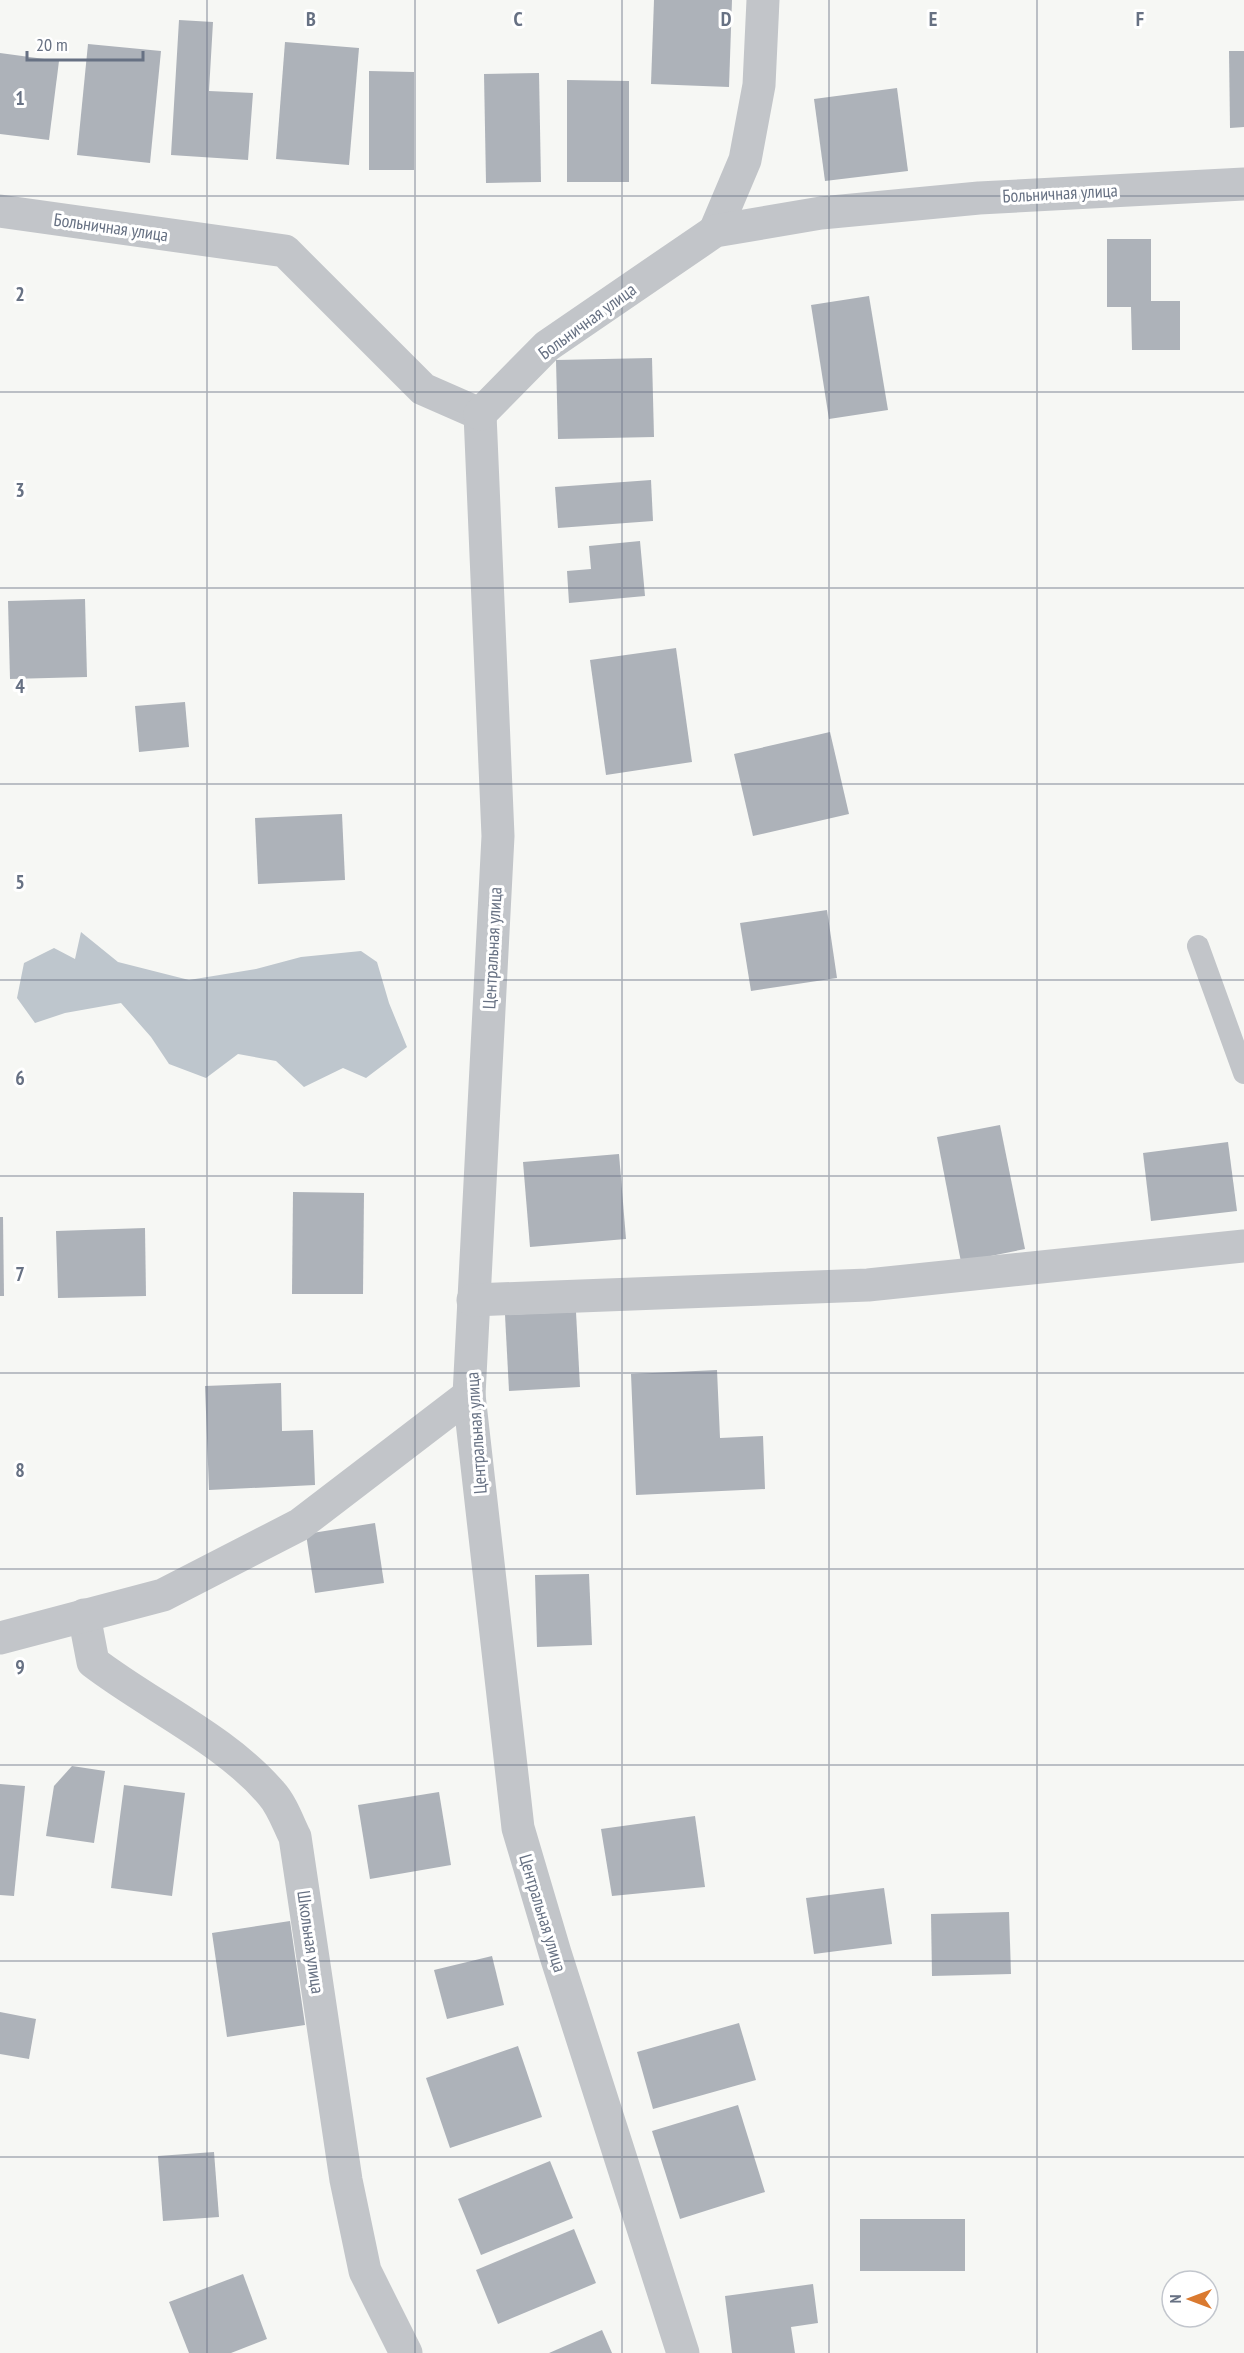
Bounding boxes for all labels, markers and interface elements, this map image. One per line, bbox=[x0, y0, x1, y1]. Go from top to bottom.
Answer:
text: B bbox=[306, 6, 316, 32]
text: C bbox=[513, 6, 523, 32]
text: D bbox=[721, 6, 732, 32]
text: E bbox=[929, 6, 937, 32]
text: F bbox=[1136, 6, 1144, 32]
scale bar bbox=[27, 24, 142, 62]
text: 20 m bbox=[36, 33, 68, 56]
text: 1 bbox=[15, 85, 25, 111]
street label: Больничная улица bbox=[1002, 178, 1118, 208]
street label: Больничная улица bbox=[52, 208, 170, 246]
street label: Больничная улица bbox=[534, 278, 640, 364]
text: 2 bbox=[15, 281, 25, 307]
text: 3 bbox=[15, 477, 25, 503]
text: 4 bbox=[15, 673, 25, 699]
text: 5 bbox=[15, 869, 25, 895]
street label: Центральная улица bbox=[477, 886, 507, 1010]
text: 6 bbox=[15, 1065, 25, 1091]
text: 7 bbox=[15, 1261, 25, 1287]
street label: Центральная улица bbox=[460, 1371, 492, 1495]
text: 8 bbox=[15, 1457, 25, 1483]
text: 9 bbox=[15, 1654, 25, 1680]
street label: Центральная улица bbox=[514, 1851, 572, 1975]
street label: Школьная улица bbox=[292, 1889, 330, 1995]
north arrow bbox=[1160, 2269, 1220, 2329]
text: N bbox=[1165, 2295, 1185, 2303]

